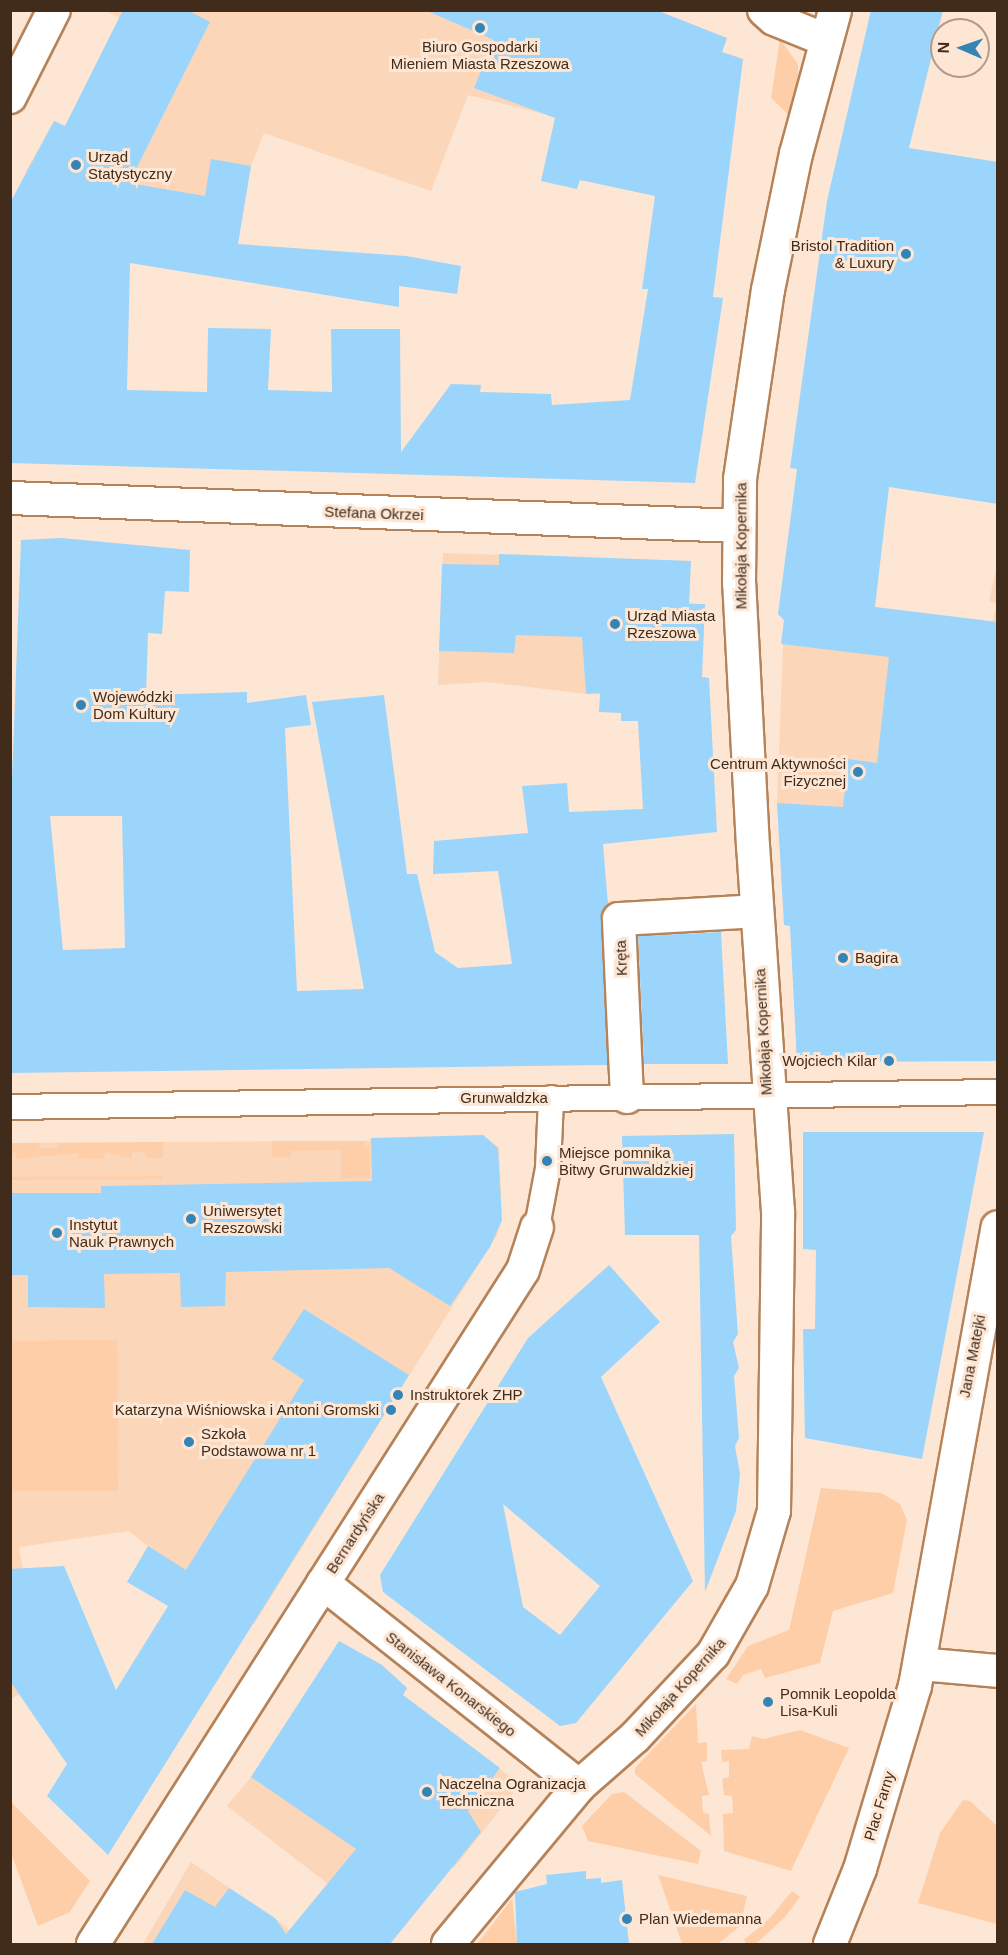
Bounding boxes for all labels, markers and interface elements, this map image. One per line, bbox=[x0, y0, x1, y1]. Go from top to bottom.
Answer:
north arrow bbox=[930, 18, 990, 78]
marker: Biuro Gospodarki Mieniem Miasta Rzeszowa bbox=[473, 21, 487, 35]
place label: Biuro Gospodarki Mieniem Miasta Rzeszowa bbox=[391, 37, 569, 72]
text: N bbox=[935, 41, 952, 53]
place label: Urząd Statystyczny bbox=[88, 147, 172, 182]
marker: Urząd Statystyczny bbox=[69, 158, 83, 172]
place label: Bristol Tradition & Luxury bbox=[790, 236, 894, 271]
marker: Bristol Tradition & Luxury bbox=[899, 247, 913, 261]
street label: Mikołaja Kopernika bbox=[732, 483, 750, 609]
street label: Stefana Okrzei bbox=[324, 502, 424, 524]
place label: Urząd Miasta Rzeszowa bbox=[627, 606, 715, 641]
marker: Urząd Miasta Rzeszowa bbox=[608, 617, 622, 631]
place label: Wojewódzki Dom Kultury bbox=[93, 687, 176, 722]
marker: Wojewódzki Dom Kultury bbox=[74, 698, 88, 712]
place label: Centrum Aktywności Fizycznej bbox=[709, 754, 846, 789]
marker: Centrum Aktywności Fizycznej bbox=[851, 765, 865, 779]
street label: Kręta bbox=[611, 940, 631, 976]
place label: Bagira bbox=[855, 949, 898, 967]
marker: Bagira bbox=[836, 951, 850, 965]
street label: Mikołaja Kopernika bbox=[751, 968, 775, 1096]
place label: Wojciech Kilar bbox=[782, 1052, 877, 1070]
marker: Wojciech Kilar bbox=[882, 1054, 896, 1068]
street label: Grunwaldzka bbox=[460, 1089, 548, 1107]
place label: Miejsce pomnika Bitwy Grunwaldzkiej bbox=[559, 1143, 693, 1178]
marker: Miejsce pomnika Bitwy Grunwaldzkiej bbox=[540, 1154, 554, 1168]
place label: Uniwersytet Rzeszowski bbox=[203, 1201, 282, 1236]
marker: Uniwersytet Rzeszowski bbox=[184, 1212, 198, 1226]
place label: Instytut Nauk Prawnych bbox=[69, 1215, 174, 1250]
marker: Instytut Nauk Prawnych bbox=[50, 1226, 64, 1240]
street label: Jana Matejki bbox=[955, 1313, 989, 1399]
place label: Instruktorek ZHP bbox=[410, 1386, 523, 1404]
marker: Instruktorek ZHP bbox=[391, 1388, 405, 1402]
place label: Katarzyna Wiśniowska i Antoni Gromski bbox=[114, 1401, 379, 1419]
marker: Katarzyna Wiśniowska i Antoni Gromski bbox=[384, 1403, 398, 1417]
place label: Szkoła Podstawowa nr 1 bbox=[201, 1424, 316, 1459]
marker: Szkoła Podstawowa nr 1 bbox=[182, 1435, 196, 1449]
street label: Bernardyńska bbox=[322, 1489, 388, 1577]
street label: Stanisława Konarskiego bbox=[382, 1628, 520, 1740]
street label: Mikołaja Kopernika bbox=[631, 1634, 729, 1740]
place label: Pomnik Leopolda Lisa-Kuli bbox=[780, 1684, 896, 1719]
marker: Pomnik Leopolda Lisa-Kuli bbox=[761, 1695, 775, 1709]
street label: Plac Farny bbox=[860, 1769, 898, 1843]
place label: Naczelna Ogranizacja Techniczna bbox=[439, 1774, 586, 1809]
marker: Naczelna Ogranizacja Techniczna bbox=[420, 1785, 434, 1799]
place label: Plan Wiedemanna bbox=[639, 1910, 762, 1928]
marker: Plan Wiedemanna bbox=[620, 1912, 634, 1926]

